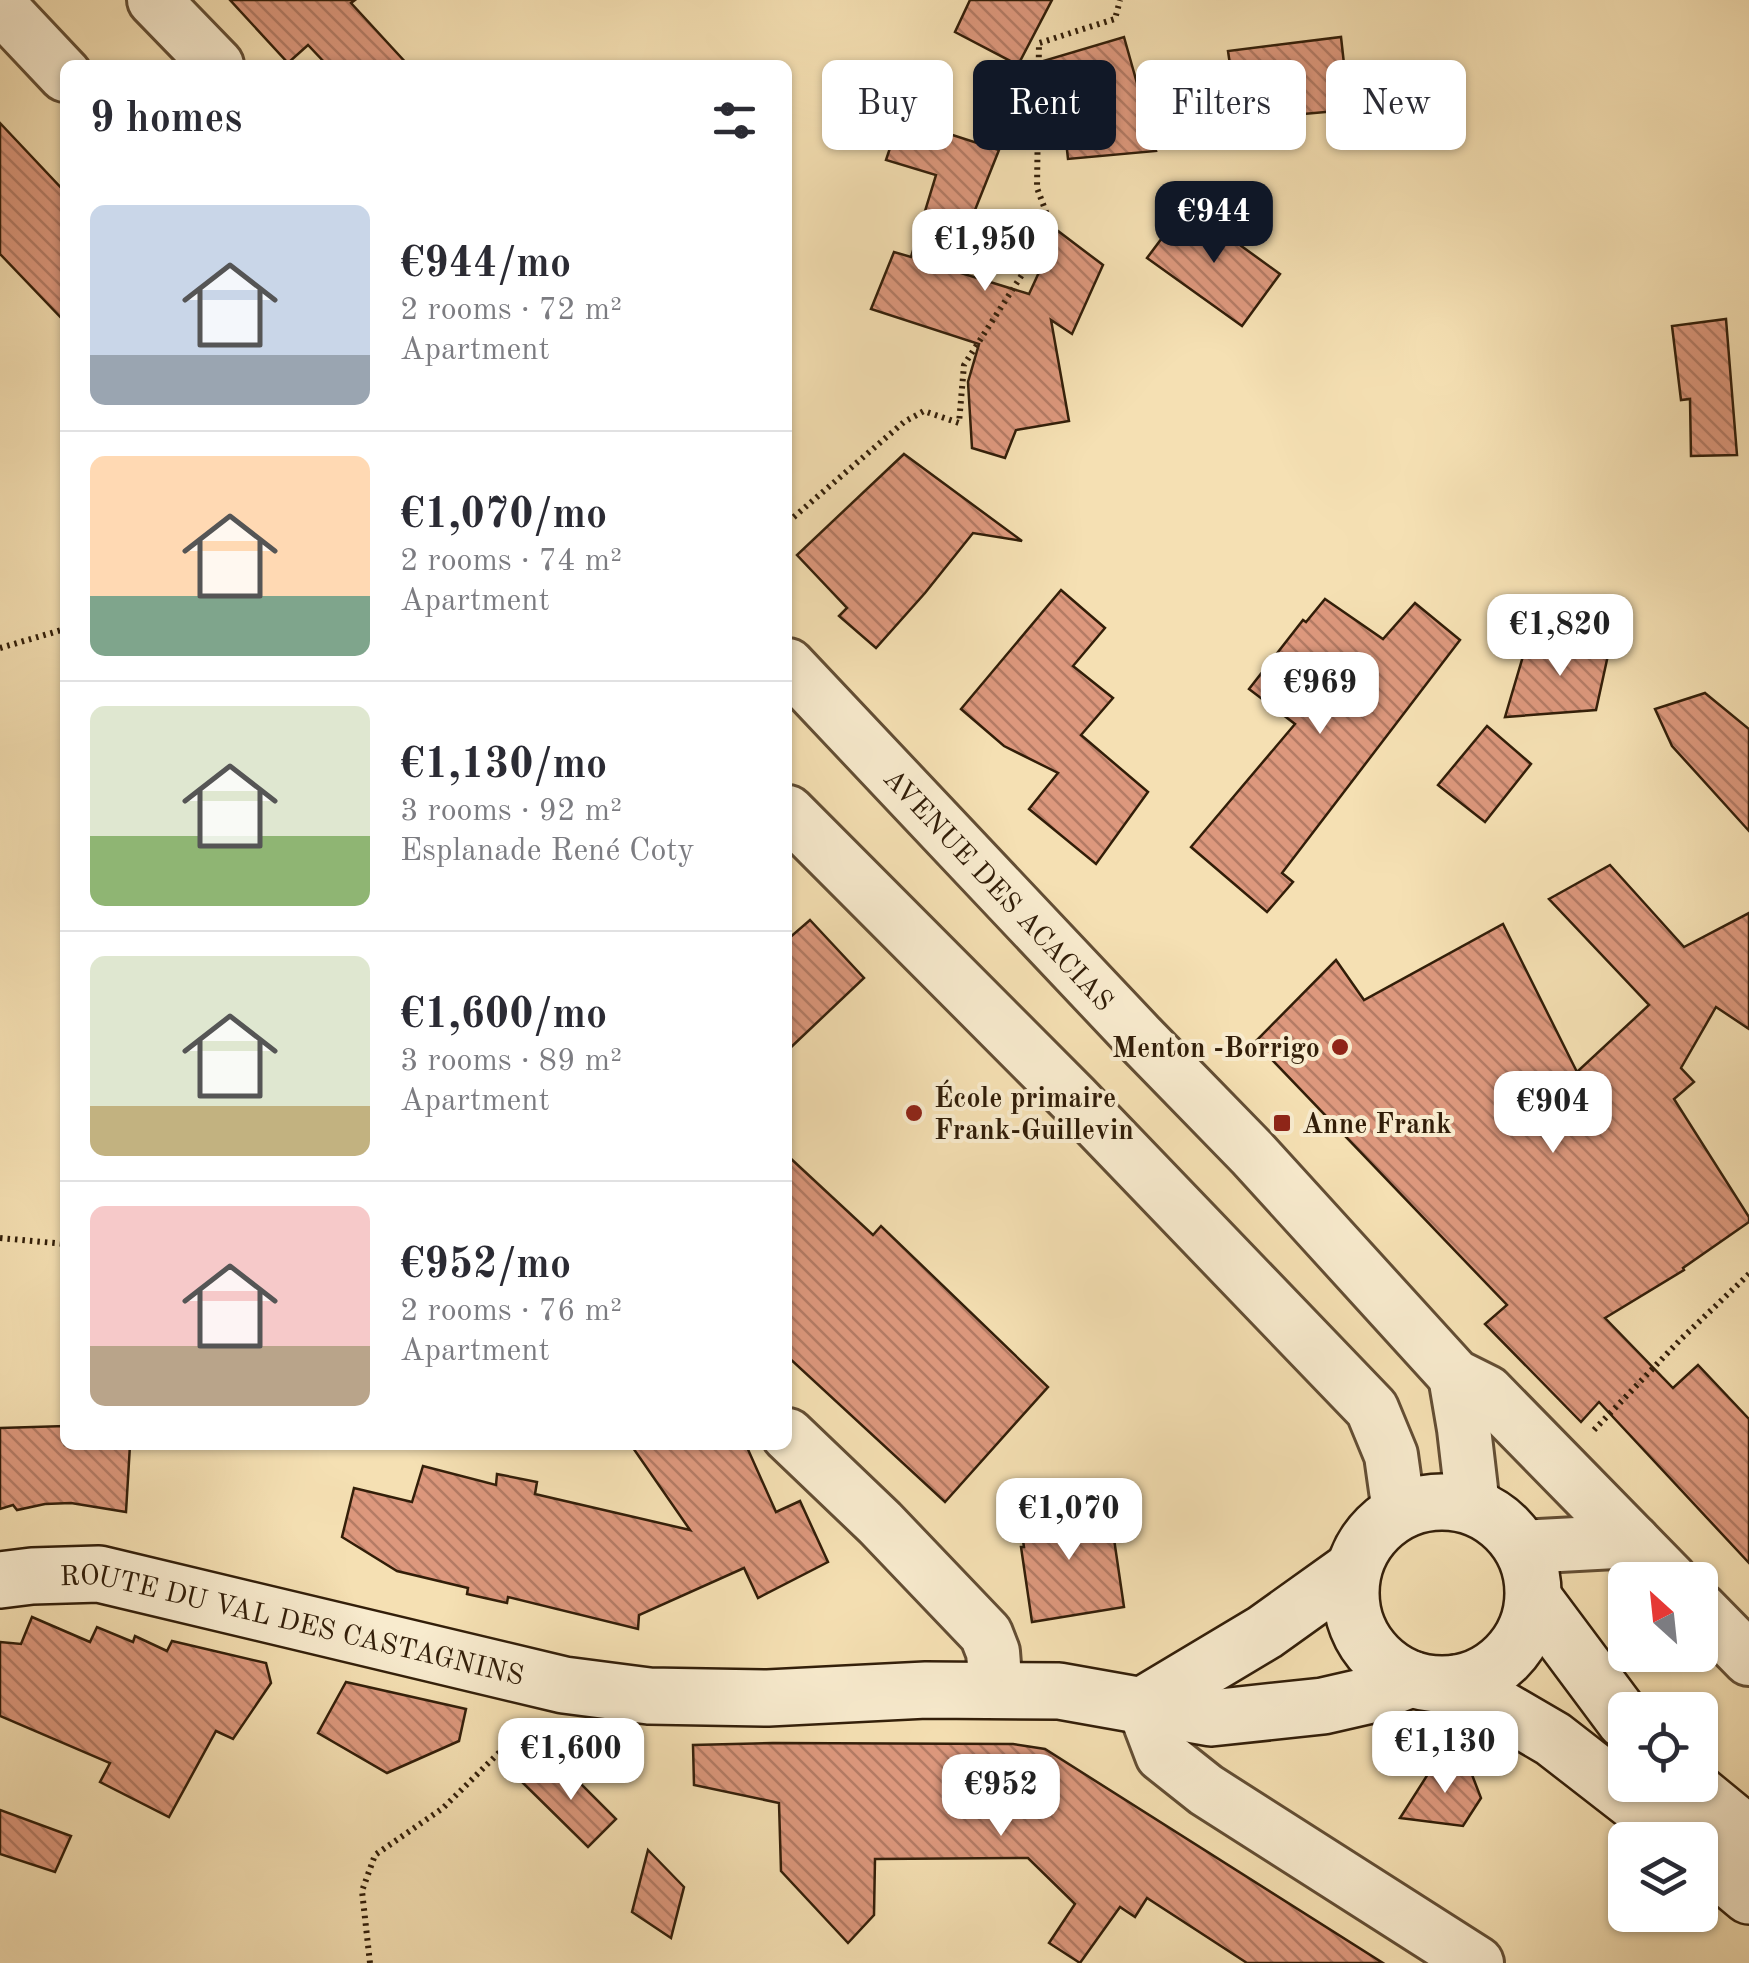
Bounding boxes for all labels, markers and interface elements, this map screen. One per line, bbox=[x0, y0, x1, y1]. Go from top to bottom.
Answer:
chip: Buy bbox=[822, 60, 953, 150]
chip: Rent bbox=[973, 60, 1116, 150]
chip: Filters bbox=[1136, 60, 1306, 150]
chip: New bbox=[1326, 60, 1466, 150]
icon: filters bbox=[707, 93, 762, 148]
text: 9 homes bbox=[90, 99, 242, 141]
pin: €944 bbox=[1155, 181, 1273, 266]
text: €944 bbox=[1177, 197, 1251, 229]
pin: €1,950 bbox=[904, 209, 1066, 294]
text: €1,950 bbox=[934, 225, 1036, 257]
text: €944/mo bbox=[400, 244, 571, 286]
icon: home bbox=[170, 245, 290, 365]
text: 2 rooms · 72 m² bbox=[400, 295, 622, 327]
text: Apartment bbox=[400, 335, 550, 367]
text: €1,070/mo bbox=[400, 495, 607, 537]
icon: home bbox=[170, 496, 290, 616]
text: 2 rooms · 74 m² bbox=[400, 546, 622, 578]
text: Apartment bbox=[400, 586, 550, 618]
pin: €1,820 bbox=[1479, 594, 1641, 679]
text: €1,820 bbox=[1509, 610, 1611, 642]
pin: €969 bbox=[1261, 652, 1379, 737]
text: €969 bbox=[1283, 668, 1357, 700]
text: €1,130/mo bbox=[400, 745, 607, 787]
icon: home bbox=[170, 746, 290, 866]
street label: AVENUE DES ACACIAS bbox=[877, 765, 1117, 1017]
text: 3 rooms · 92 m² bbox=[400, 796, 622, 828]
text: Esplanade René Coty bbox=[400, 836, 695, 868]
text: €1,600/mo bbox=[400, 995, 607, 1037]
icon: home bbox=[170, 996, 290, 1116]
place label: Menton -Borrigo bbox=[1112, 1036, 1320, 1064]
marker: Menton -Borrigo bbox=[1329, 1036, 1351, 1058]
text: 3 rooms · 89 m² bbox=[400, 1046, 622, 1078]
pin: €904 bbox=[1494, 1071, 1612, 1156]
place label: École primaire Frank-Guillevin bbox=[934, 1079, 1134, 1146]
text: Apartment bbox=[400, 1086, 550, 1118]
text: €904 bbox=[1516, 1087, 1590, 1119]
marker: École primaire Frank-Guillevin bbox=[903, 1102, 925, 1124]
marker: Anne Frank bbox=[1271, 1112, 1293, 1134]
place label: Anne Frank bbox=[1302, 1112, 1452, 1140]
text: €952/mo bbox=[400, 1245, 571, 1287]
icon: home bbox=[170, 1246, 290, 1366]
text: 2 rooms · 76 m² bbox=[400, 1296, 622, 1328]
text: Apartment bbox=[400, 1336, 550, 1368]
pin: €1,070 bbox=[988, 1478, 1150, 1563]
text: €1,070 bbox=[1018, 1494, 1120, 1526]
north arrow bbox=[1608, 1562, 1718, 1672]
map controls bbox=[1608, 1562, 1718, 1932]
street label: ROUTE DU VAL DES CASTAGNINS bbox=[59, 1563, 526, 1692]
button: locate bbox=[1608, 1692, 1718, 1802]
pin: €1,130 bbox=[1364, 1711, 1526, 1796]
pin: €1,600 bbox=[490, 1718, 652, 1803]
text: €1,130 bbox=[1394, 1727, 1496, 1759]
text: €1,600 bbox=[520, 1734, 622, 1766]
pin: €952 bbox=[942, 1754, 1060, 1839]
text: €952 bbox=[964, 1770, 1038, 1802]
button: layers bbox=[1608, 1822, 1718, 1932]

